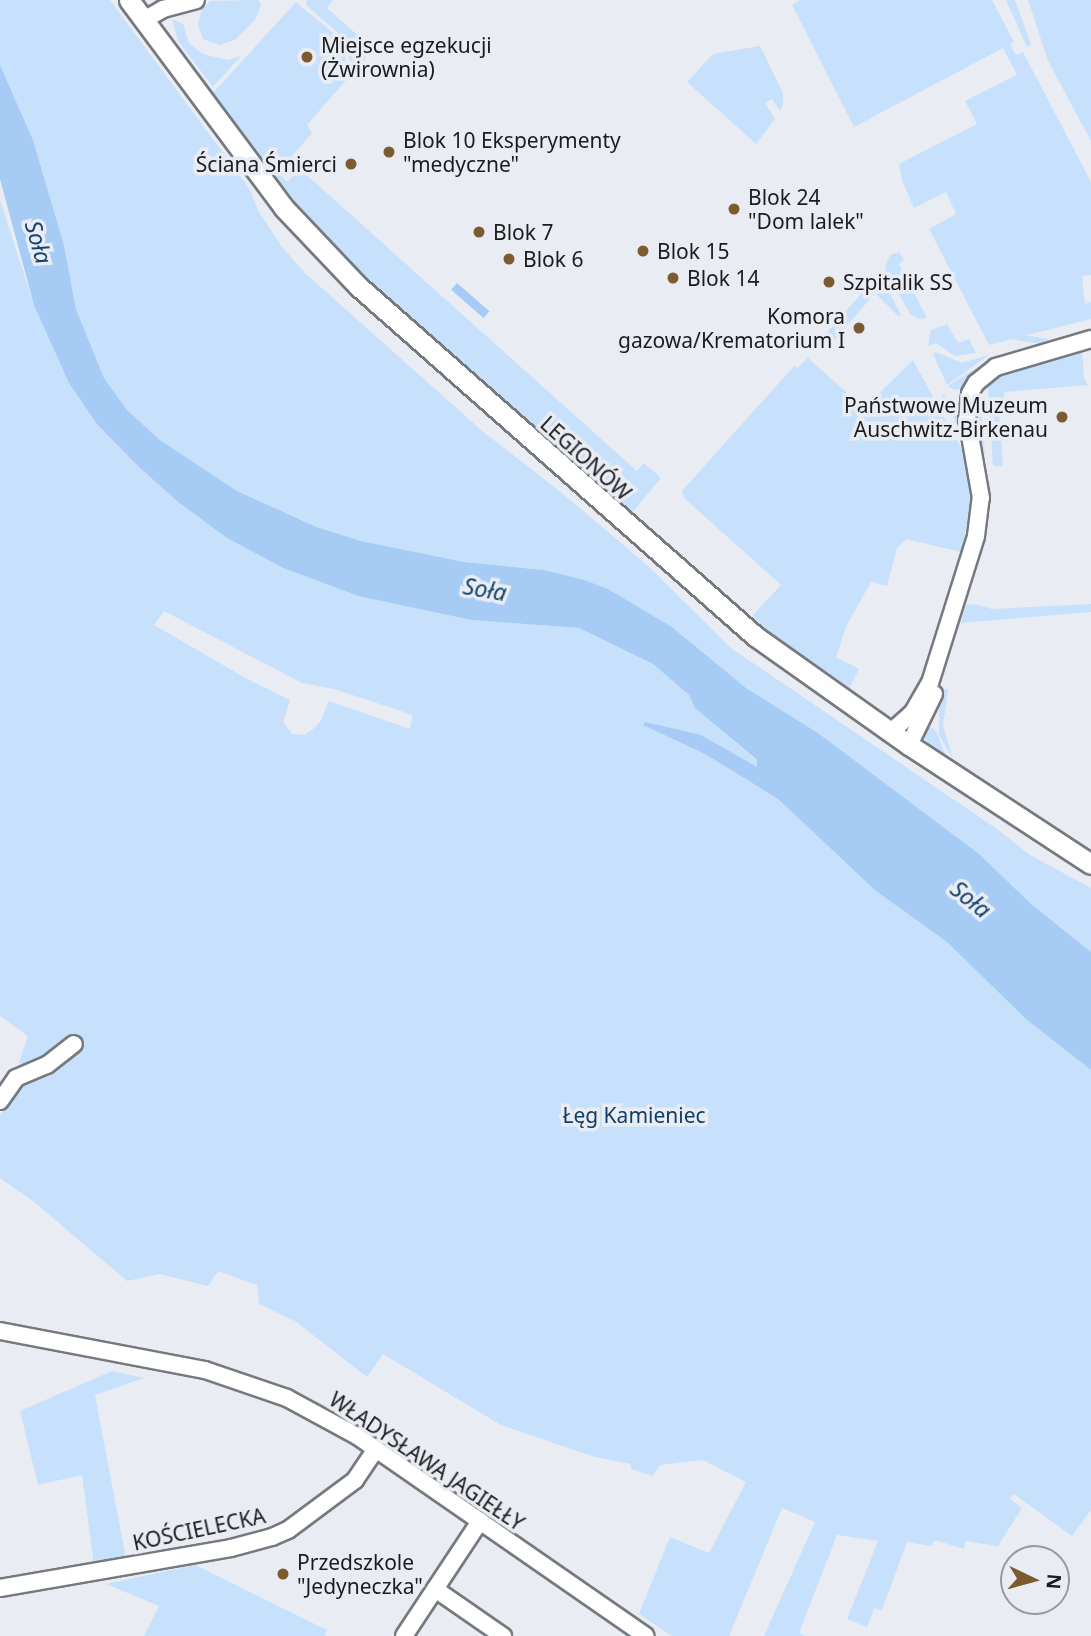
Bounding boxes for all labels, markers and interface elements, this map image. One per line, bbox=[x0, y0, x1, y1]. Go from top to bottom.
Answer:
place label: Miejsce egzekucji (Żwirownia) bbox=[321, 32, 492, 82]
marker: Miejsce egzekucji (Żwirownia) bbox=[299, 49, 315, 65]
place label: Blok 10 Eksperymenty "medyczne" bbox=[403, 127, 621, 177]
marker: Blok 10 Eksperymenty "medyczne" bbox=[381, 144, 397, 160]
place label: Ściana Śmierci bbox=[196, 151, 337, 177]
marker: Ściana Śmierci bbox=[343, 156, 359, 172]
place label: Blok 24 "Dom lalek" bbox=[748, 184, 864, 234]
marker: Blok 24 "Dom lalek" bbox=[726, 201, 742, 217]
water label: Soła bbox=[20, 217, 58, 267]
place label: Blok 7 bbox=[493, 219, 553, 245]
marker: Blok 7 bbox=[471, 224, 487, 240]
place label: Blok 15 bbox=[657, 238, 729, 264]
marker: Blok 15 bbox=[635, 243, 651, 259]
place label: Blok 6 bbox=[523, 246, 583, 272]
marker: Blok 6 bbox=[501, 251, 517, 267]
place label: Blok 14 bbox=[687, 265, 759, 291]
place label: Szpitalik SS bbox=[843, 269, 953, 295]
marker: Blok 14 bbox=[665, 270, 681, 286]
marker: Szpitalik SS bbox=[821, 274, 837, 290]
place label: Komora gazowa/Krematorium I bbox=[618, 303, 845, 353]
marker: Komora gazowa/Krematorium I bbox=[851, 320, 867, 336]
place label: Państwowe Muzeum Auschwitz-Birkenau bbox=[844, 392, 1048, 442]
marker: Państwowe Muzeum Auschwitz-Birkenau bbox=[1054, 409, 1070, 425]
street label: LEGIONÓW bbox=[536, 411, 636, 505]
water label: Soła bbox=[461, 572, 509, 606]
water label: Soła bbox=[945, 875, 997, 923]
park label: Łęg Kamieniec bbox=[562, 1102, 706, 1128]
street label: WŁADYSŁAWA JAGIEŁŁY bbox=[325, 1386, 529, 1536]
street label: KOŚCIELECKA bbox=[130, 1503, 268, 1555]
north arrow bbox=[1000, 1545, 1070, 1615]
place label: Przedszkole "Jedyneczka" bbox=[297, 1549, 423, 1599]
marker: Przedszkole "Jedyneczka" bbox=[275, 1566, 291, 1582]
text: N bbox=[1040, 1573, 1068, 1590]

